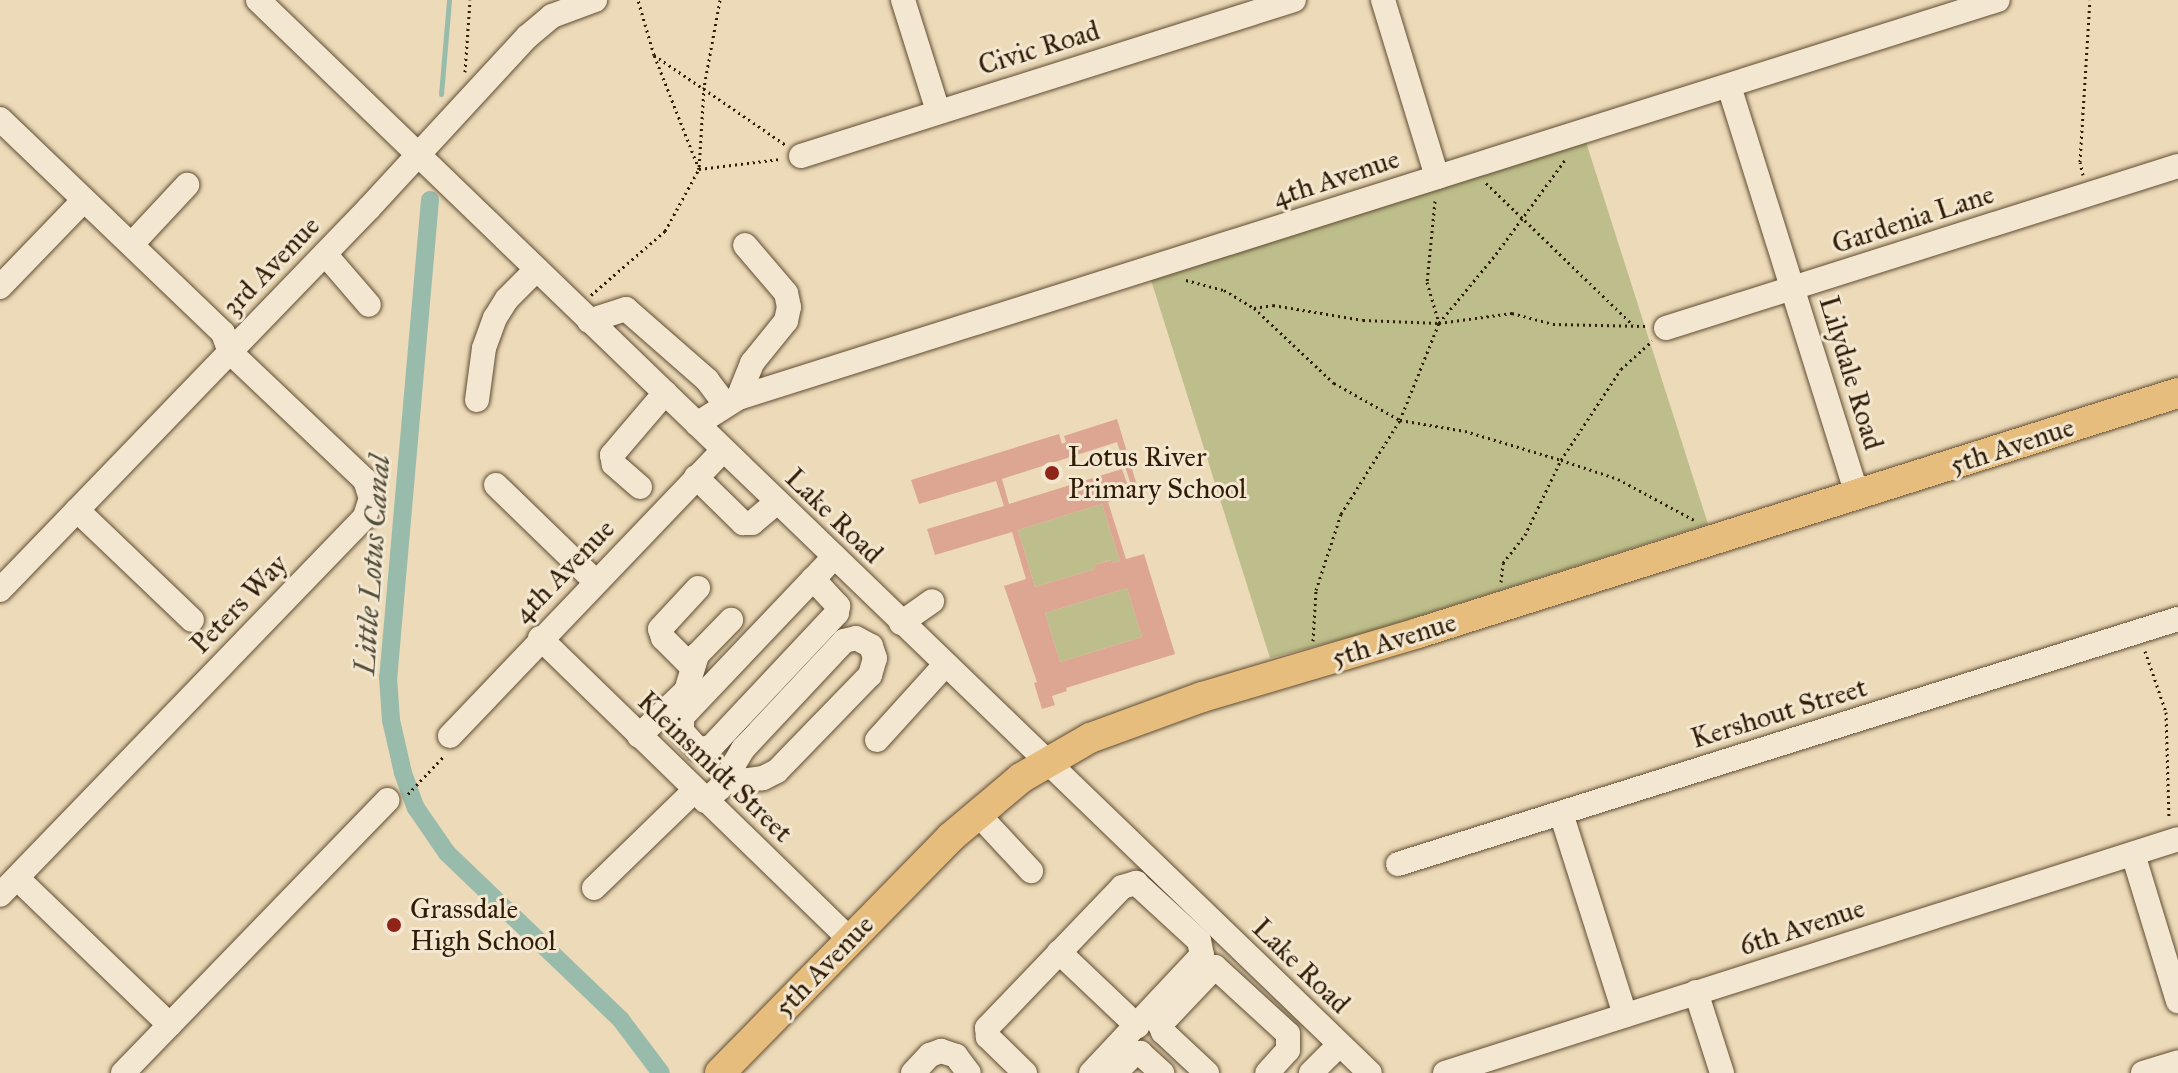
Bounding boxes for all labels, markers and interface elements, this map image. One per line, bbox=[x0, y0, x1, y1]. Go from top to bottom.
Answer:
street label: Civic Road bbox=[974, 14, 1104, 82]
street label: 4th Avenue bbox=[1268, 142, 1404, 214]
street label: Gardenia Lane bbox=[1828, 177, 1998, 261]
street label: 3rd Avenue bbox=[215, 209, 327, 323]
street label: Lilydale Road bbox=[1812, 292, 1890, 454]
street label: 5th Avenue bbox=[1946, 410, 2078, 482]
place label: Lotus River Primary School bbox=[1068, 440, 1247, 506]
water label: Little Lotus Canal bbox=[346, 454, 398, 676]
street label: Lake Road bbox=[778, 461, 890, 571]
marker: Lotus River Primary School bbox=[1043, 464, 1061, 482]
street label: 4th Avenue bbox=[506, 512, 622, 630]
street label: Peters Way bbox=[183, 547, 295, 661]
street label: 5th Avenue bbox=[1328, 605, 1460, 675]
street label: Kershout Street bbox=[1687, 670, 1871, 756]
street label: Kleinsmidt Street bbox=[630, 685, 800, 849]
street label: 6th Avenue bbox=[1735, 891, 1869, 963]
place label: Grassdale High School bbox=[410, 892, 556, 958]
street label: 5th Avenue bbox=[767, 908, 881, 1024]
street label: Lake Road bbox=[1245, 911, 1357, 1021]
marker: Grassdale High School bbox=[385, 916, 403, 934]

